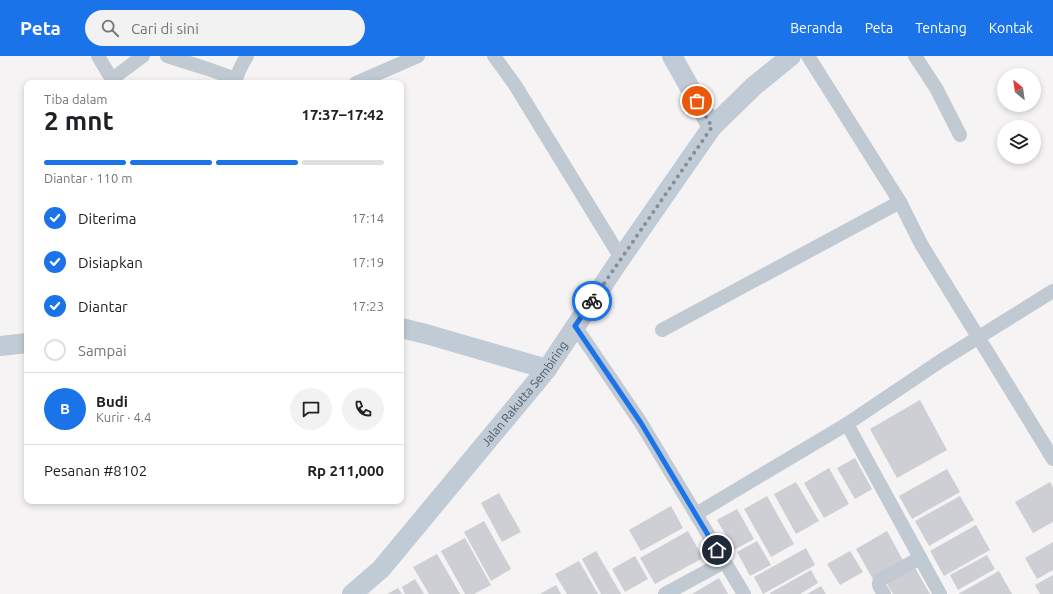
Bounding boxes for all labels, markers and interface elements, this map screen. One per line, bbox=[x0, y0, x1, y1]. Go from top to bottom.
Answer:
search box bbox=[85, 10, 365, 46]
text: Peta bbox=[20, 17, 61, 39]
icon: search bbox=[99, 17, 121, 39]
text: Cari di sini bbox=[131, 20, 199, 37]
text: Beranda bbox=[790, 20, 843, 36]
text: Peta bbox=[865, 20, 893, 36]
text: Tentang bbox=[915, 20, 967, 36]
text: Kontak bbox=[989, 20, 1033, 36]
north arrow bbox=[997, 68, 1041, 112]
map controls bbox=[997, 68, 1041, 164]
pin bbox=[680, 84, 714, 118]
icon: bag bbox=[686, 90, 708, 112]
text: Tiba dalam bbox=[44, 92, 108, 106]
text: 2 mnt bbox=[44, 106, 114, 135]
text: 17:37–17:42 bbox=[301, 106, 384, 123]
button: layers bbox=[997, 120, 1041, 164]
text: Diantar · 110 m bbox=[44, 171, 132, 185]
icon: check bbox=[44, 207, 66, 229]
text: Diterima bbox=[78, 210, 136, 227]
text: 17:14 bbox=[351, 211, 384, 225]
icon: check bbox=[44, 251, 66, 273]
text: Disiapkan bbox=[78, 254, 143, 271]
text: 17:19 bbox=[351, 255, 384, 269]
courier bbox=[572, 281, 612, 321]
icon: bike bbox=[581, 290, 603, 312]
icon: check bbox=[44, 295, 66, 317]
text: Diantar bbox=[78, 298, 128, 315]
text: 17:23 bbox=[351, 299, 384, 313]
street label: Jalan Rakutta Sembiring bbox=[479, 338, 570, 449]
text: Sampai bbox=[78, 342, 127, 359]
button: chat bbox=[290, 388, 332, 430]
button: phone bbox=[342, 388, 384, 430]
text: Budi bbox=[96, 393, 128, 410]
text: B bbox=[60, 400, 70, 417]
text: Kurir · 4.4 bbox=[96, 410, 151, 424]
text: Pesanan #8102 bbox=[44, 462, 147, 479]
text: Rp 211,000 bbox=[307, 462, 384, 479]
pin bbox=[700, 533, 734, 567]
icon: home bbox=[706, 539, 728, 561]

